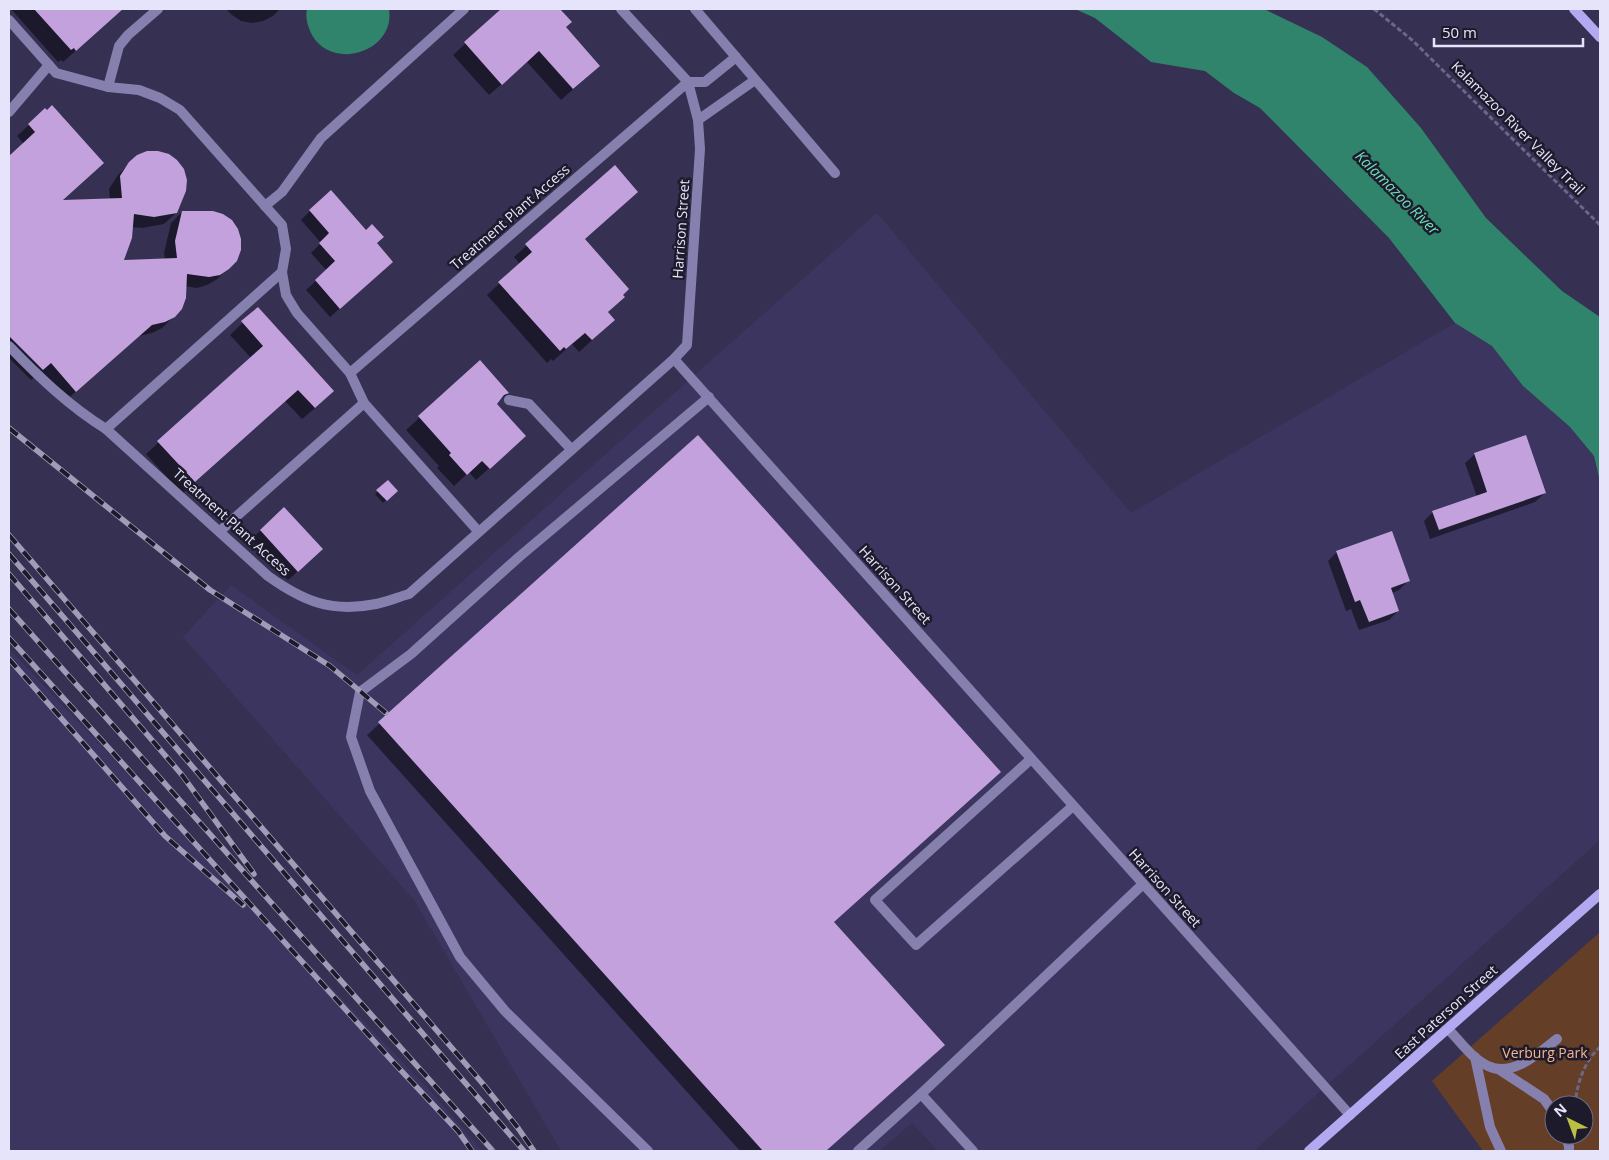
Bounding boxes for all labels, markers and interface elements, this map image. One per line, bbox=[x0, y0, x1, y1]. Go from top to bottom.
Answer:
scale bar bbox=[1434, 15, 1583, 47]
text: 50 m bbox=[1442, 22, 1477, 42]
street label: Kalamazoo River Valley Trail bbox=[1447, 57, 1589, 199]
water label: Kalamazoo River bbox=[1351, 146, 1445, 239]
street label: Treatment Plant Access bbox=[446, 159, 574, 274]
street label: Harrison Street bbox=[668, 179, 693, 279]
street label: Treatment Plant Access bbox=[169, 464, 296, 580]
street label: Harrison Street bbox=[855, 541, 936, 628]
street label: Harrison Street bbox=[1125, 844, 1206, 931]
street label: East Paterson Street bbox=[1390, 960, 1501, 1063]
park label: Verburg Park bbox=[1502, 1043, 1588, 1062]
north arrow bbox=[1544, 1095, 1594, 1145]
text: N bbox=[1549, 1099, 1571, 1121]

